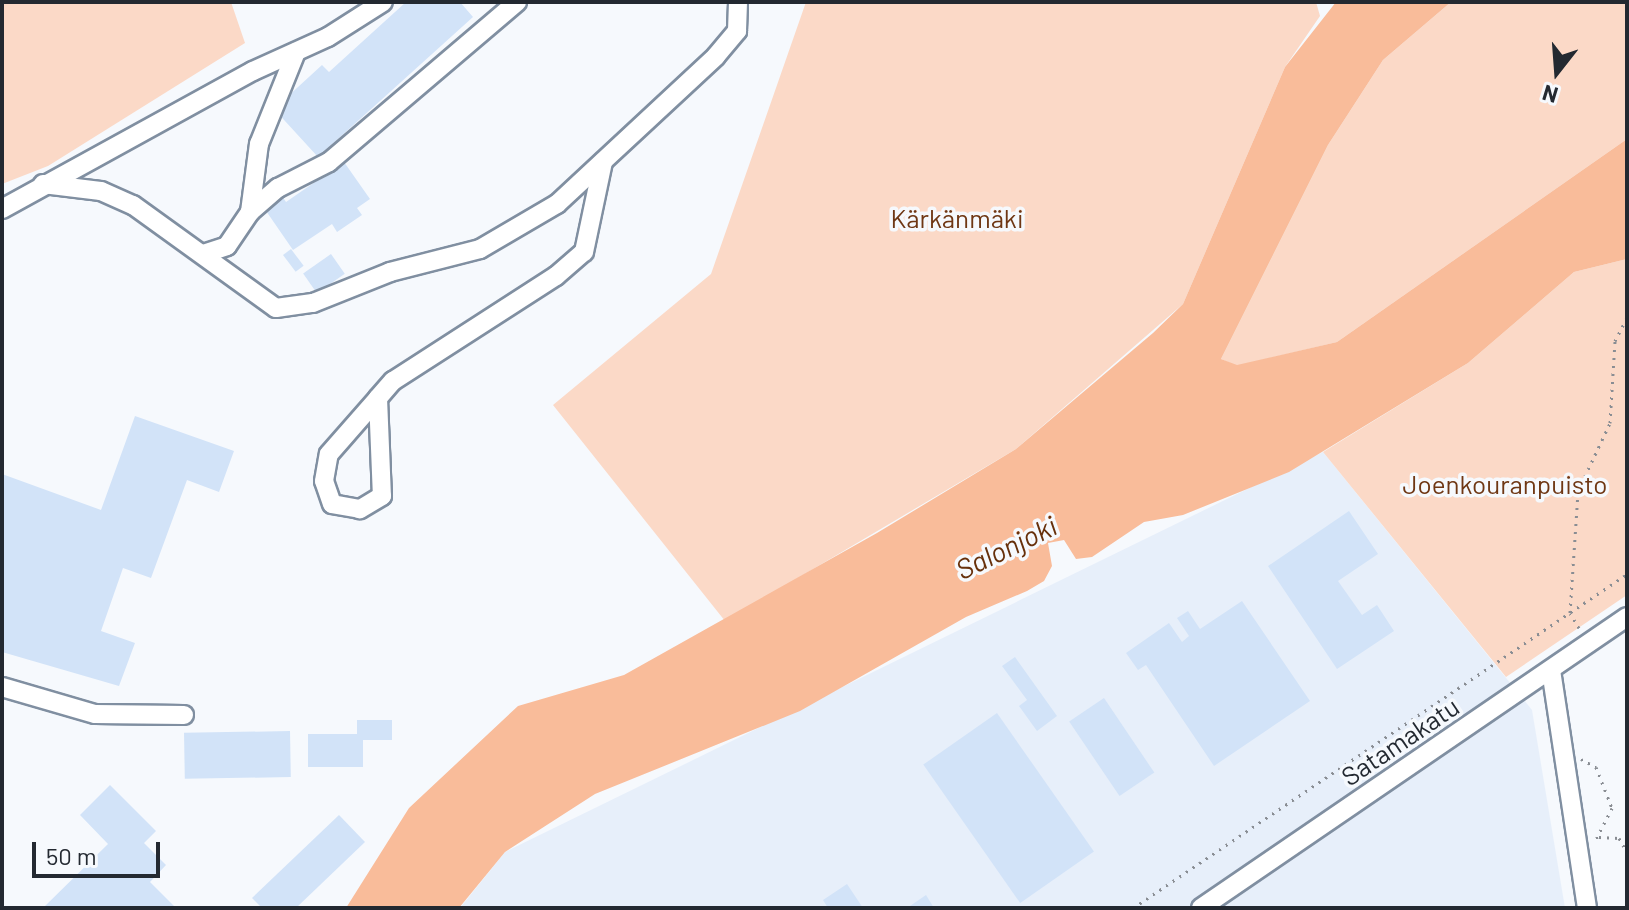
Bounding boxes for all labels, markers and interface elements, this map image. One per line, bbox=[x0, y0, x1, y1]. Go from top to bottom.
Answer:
north arrow bbox=[1517, 32, 1597, 112]
text: N bbox=[1539, 80, 1561, 110]
park label: Kärkänmäki bbox=[890, 202, 1024, 234]
park label: Joenkouranpuisto bbox=[1402, 468, 1608, 500]
water label: Salonjoki bbox=[950, 508, 1062, 586]
street label: Satamakatu bbox=[1335, 690, 1465, 792]
scale bar bbox=[36, 826, 164, 876]
text: 50 m bbox=[46, 841, 97, 870]

